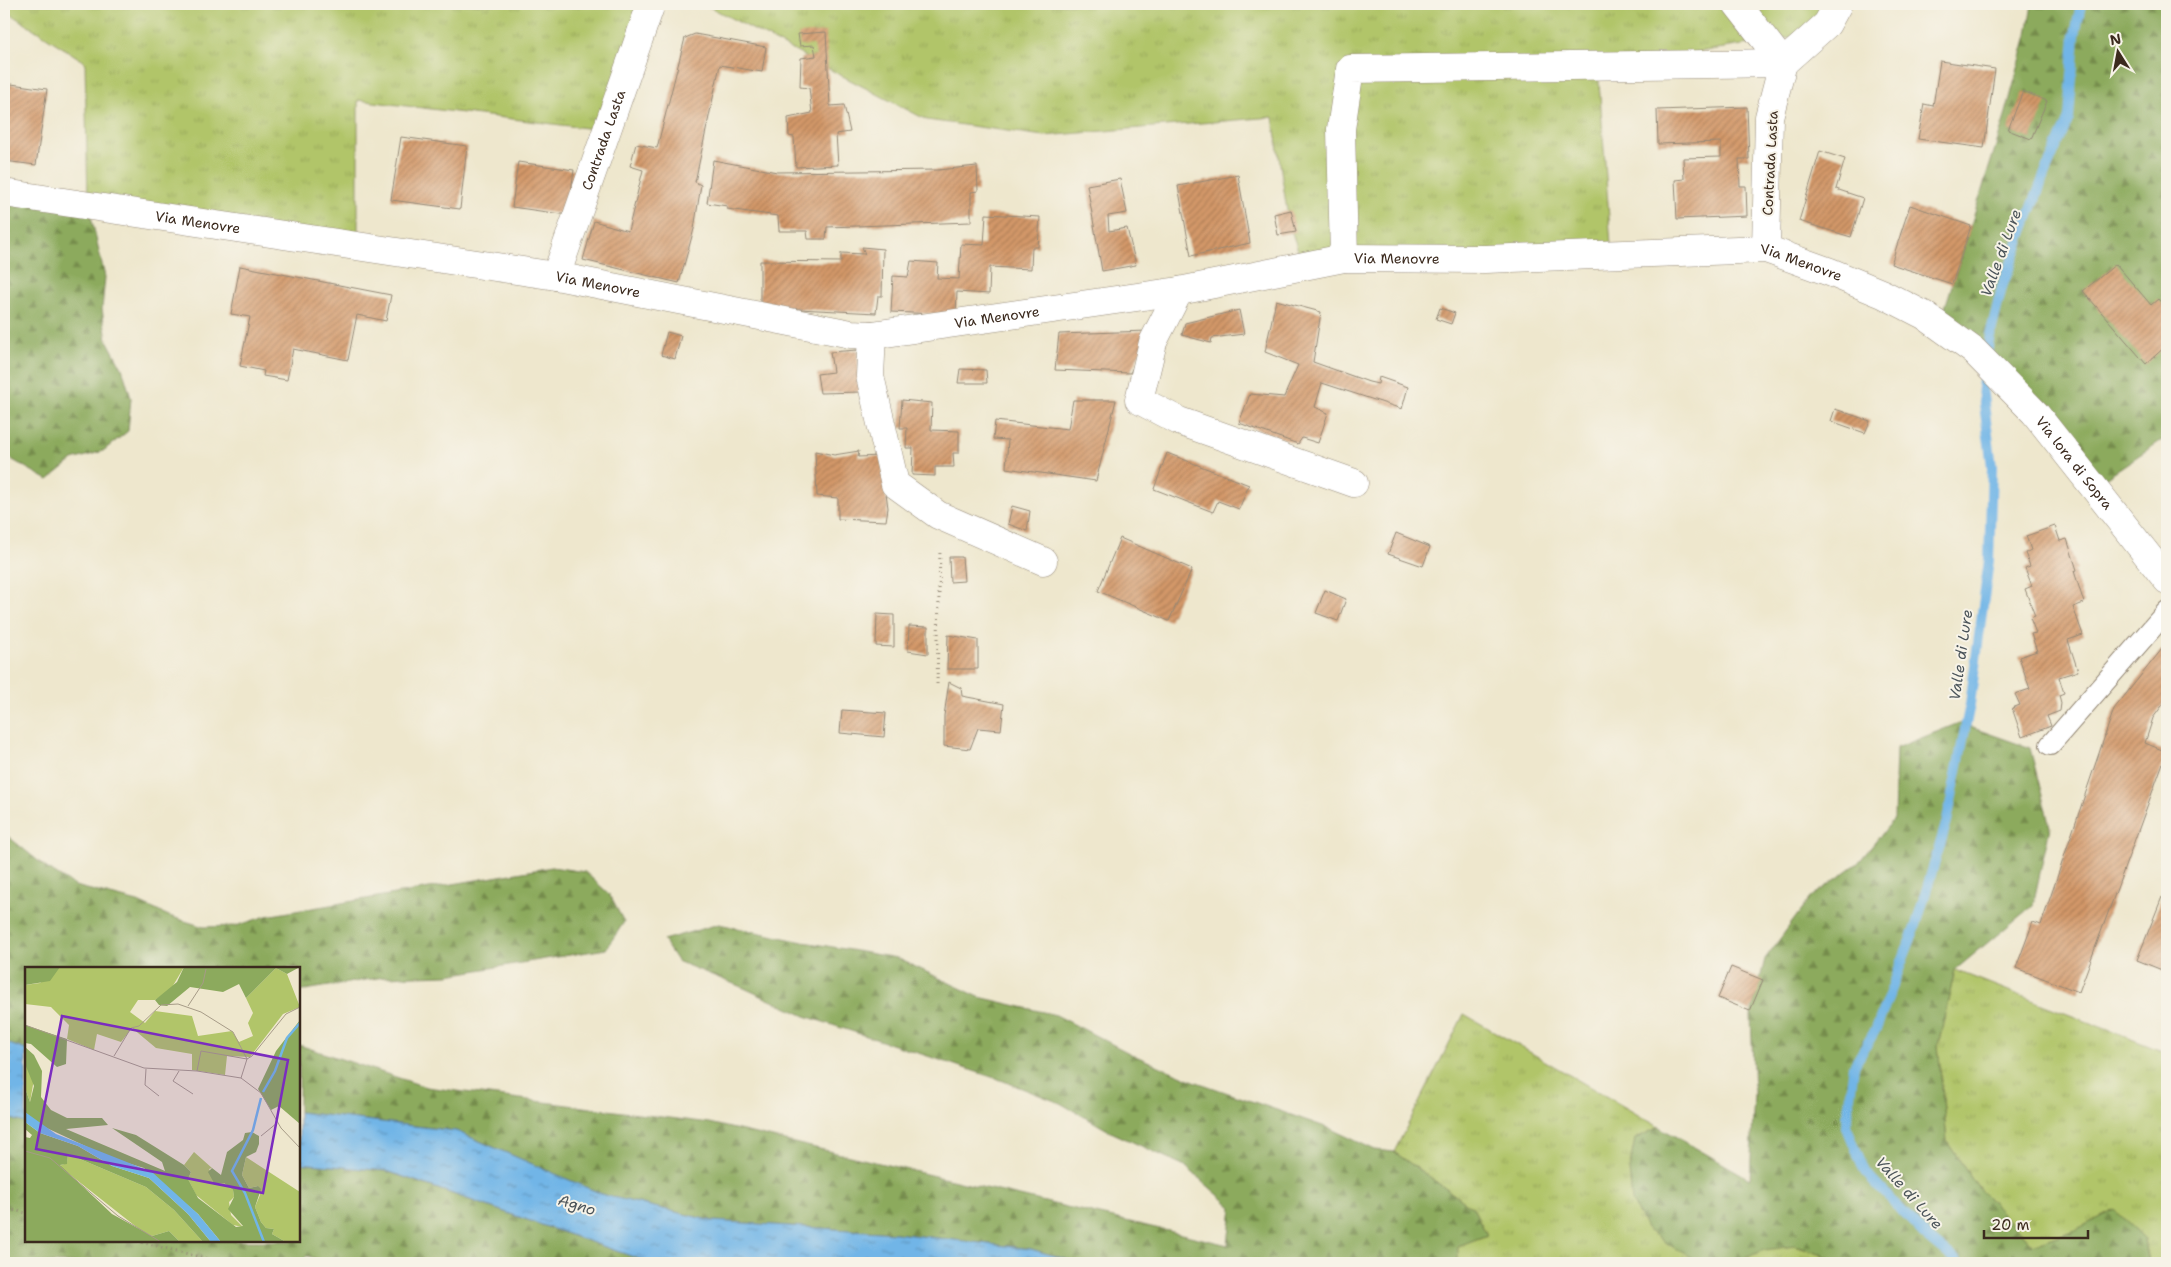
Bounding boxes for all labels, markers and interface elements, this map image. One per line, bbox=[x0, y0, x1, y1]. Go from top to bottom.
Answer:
north arrow bbox=[2094, 28, 2144, 78]
text: N bbox=[2108, 29, 2123, 49]
street label: Contrada Lasta bbox=[578, 87, 629, 193]
street label: Contrada Lasta bbox=[1758, 110, 1782, 216]
street label: Via Menovre bbox=[154, 207, 242, 237]
water label: Valle di Lure bbox=[1976, 207, 2026, 299]
street label: Via Menovre bbox=[1760, 240, 1845, 285]
street label: Via Menovre bbox=[1354, 249, 1440, 268]
street label: Via Menovre bbox=[554, 267, 642, 301]
street label: Via Menovre bbox=[953, 302, 1041, 332]
street label: Via lora di Sopra bbox=[2032, 412, 2117, 513]
water label: Valle di Lure bbox=[1945, 608, 1977, 702]
inset map bbox=[25, 967, 300, 1242]
water label: Valle di Lure bbox=[1871, 1152, 1947, 1234]
water label: Agno bbox=[556, 1190, 598, 1220]
scale bar bbox=[1984, 1207, 2087, 1239]
text: 20 m bbox=[1991, 1215, 2030, 1235]

